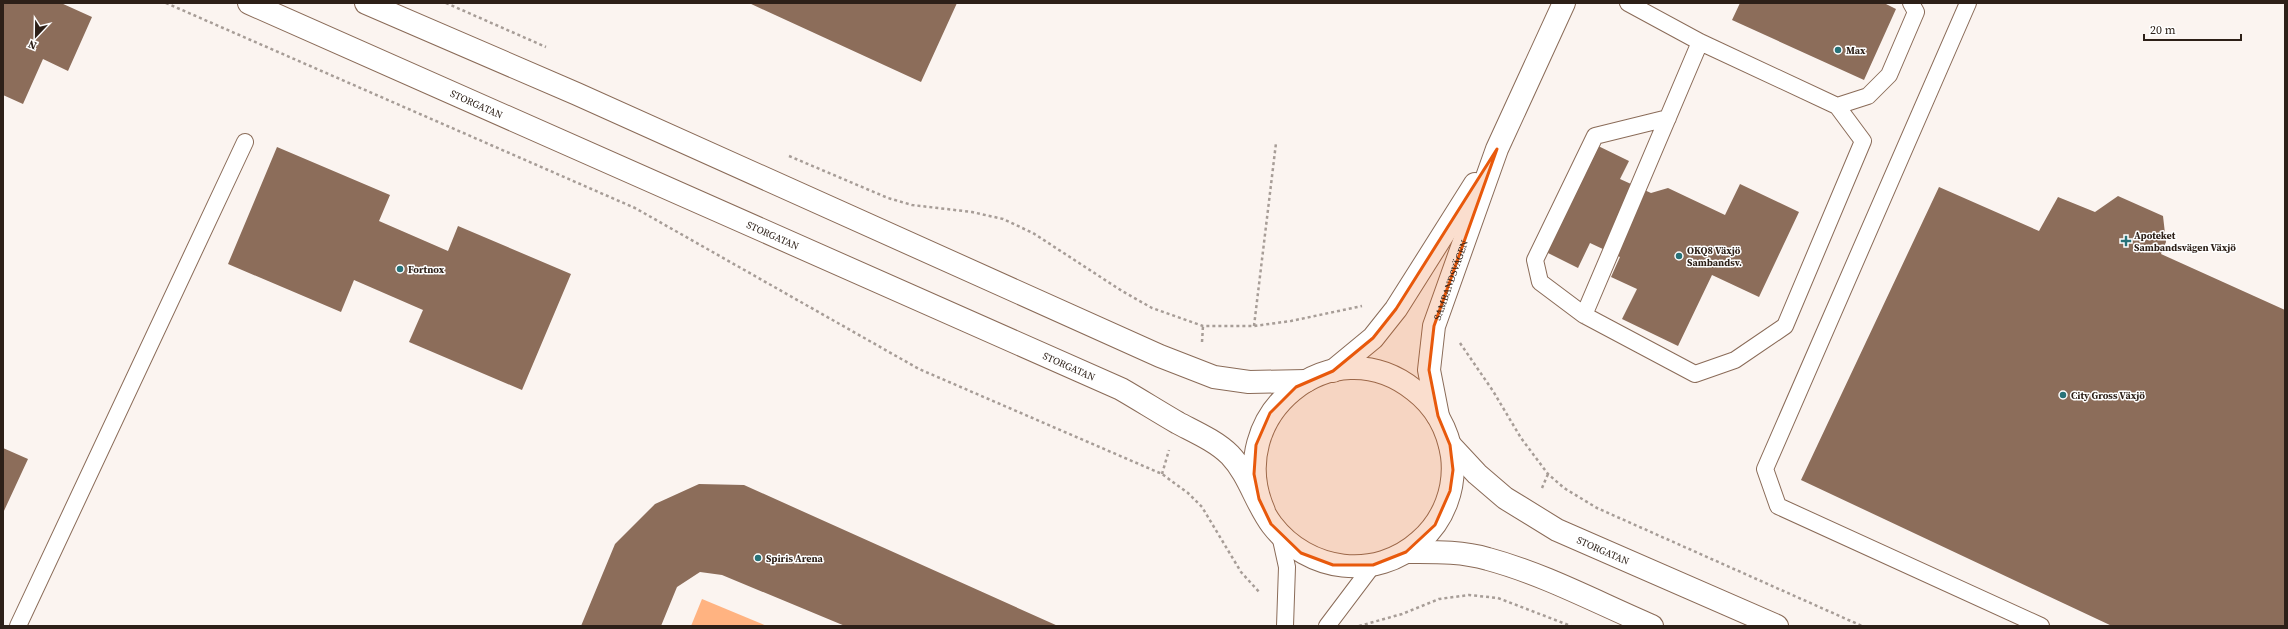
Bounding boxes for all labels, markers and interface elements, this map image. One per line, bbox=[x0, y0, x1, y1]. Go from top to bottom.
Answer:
north arrow bbox=[16, 16, 56, 56]
scale bar bbox=[2144, 16, 2241, 42]
text: 20 m bbox=[2150, 22, 2176, 38]
text: N bbox=[26, 36, 39, 53]
place label: Max bbox=[1846, 44, 1866, 57]
marker: Max bbox=[1833, 45, 1843, 55]
street label: STORGATAN bbox=[448, 86, 505, 121]
street label: STORGATAN bbox=[745, 218, 801, 252]
place label: Apoteket Sambandsvägen Växjö bbox=[2134, 229, 2236, 254]
marker: Apoteket Sambandsvägen Växjö bbox=[2121, 236, 2131, 246]
street label: SAMBANDSVÄGEN bbox=[1430, 238, 1471, 322]
place label: OKQ8 Växjö Sambandsv. bbox=[1687, 244, 1742, 269]
marker: OKQ8 Växjö Sambandsv. bbox=[1674, 251, 1684, 261]
place label: Fortnox bbox=[408, 263, 445, 276]
marker: Fortnox bbox=[395, 264, 405, 274]
street label: STORGATAN bbox=[1041, 349, 1098, 383]
place label: City Gross Växjö bbox=[2071, 389, 2145, 402]
marker: City Gross Växjö bbox=[2058, 390, 2068, 400]
street label: STORGATAN bbox=[1575, 533, 1632, 567]
place label: Spiris Arena bbox=[766, 552, 824, 565]
marker: Spiris Arena bbox=[753, 553, 763, 563]

